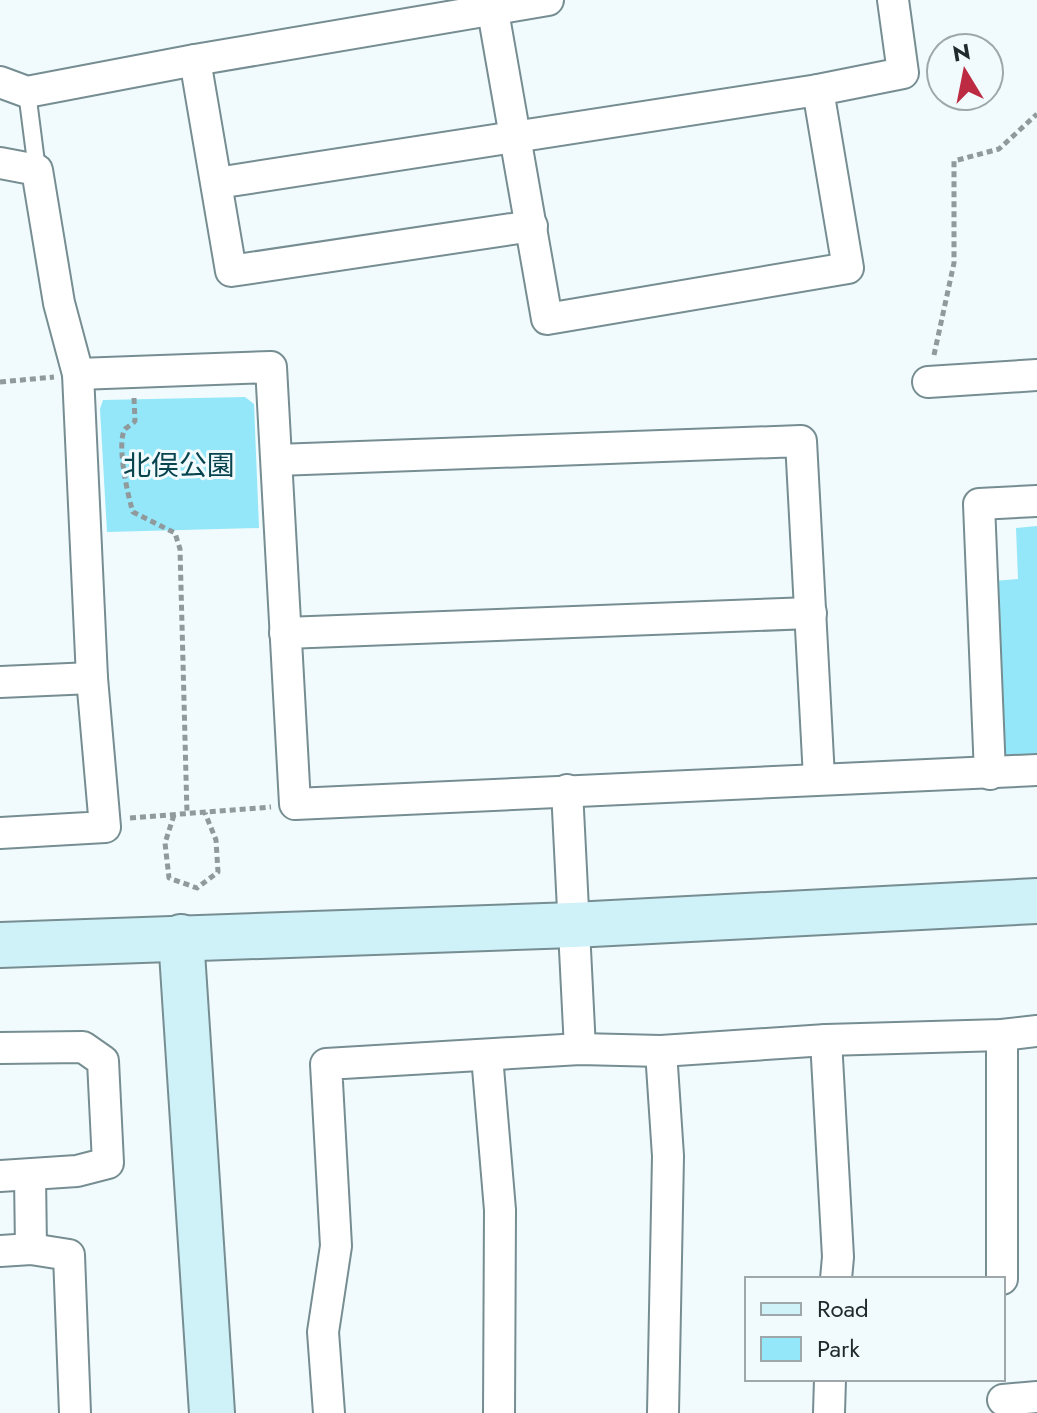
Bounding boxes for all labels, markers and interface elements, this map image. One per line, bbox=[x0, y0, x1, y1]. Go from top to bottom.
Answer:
north arrow bbox=[925, 32, 1005, 112]
text: N bbox=[950, 35, 973, 70]
park label: 北俣公園 bbox=[123, 445, 235, 486]
legend bbox=[745, 1277, 1005, 1381]
text: Road bbox=[817, 1291, 869, 1326]
text: Park bbox=[817, 1331, 860, 1366]

